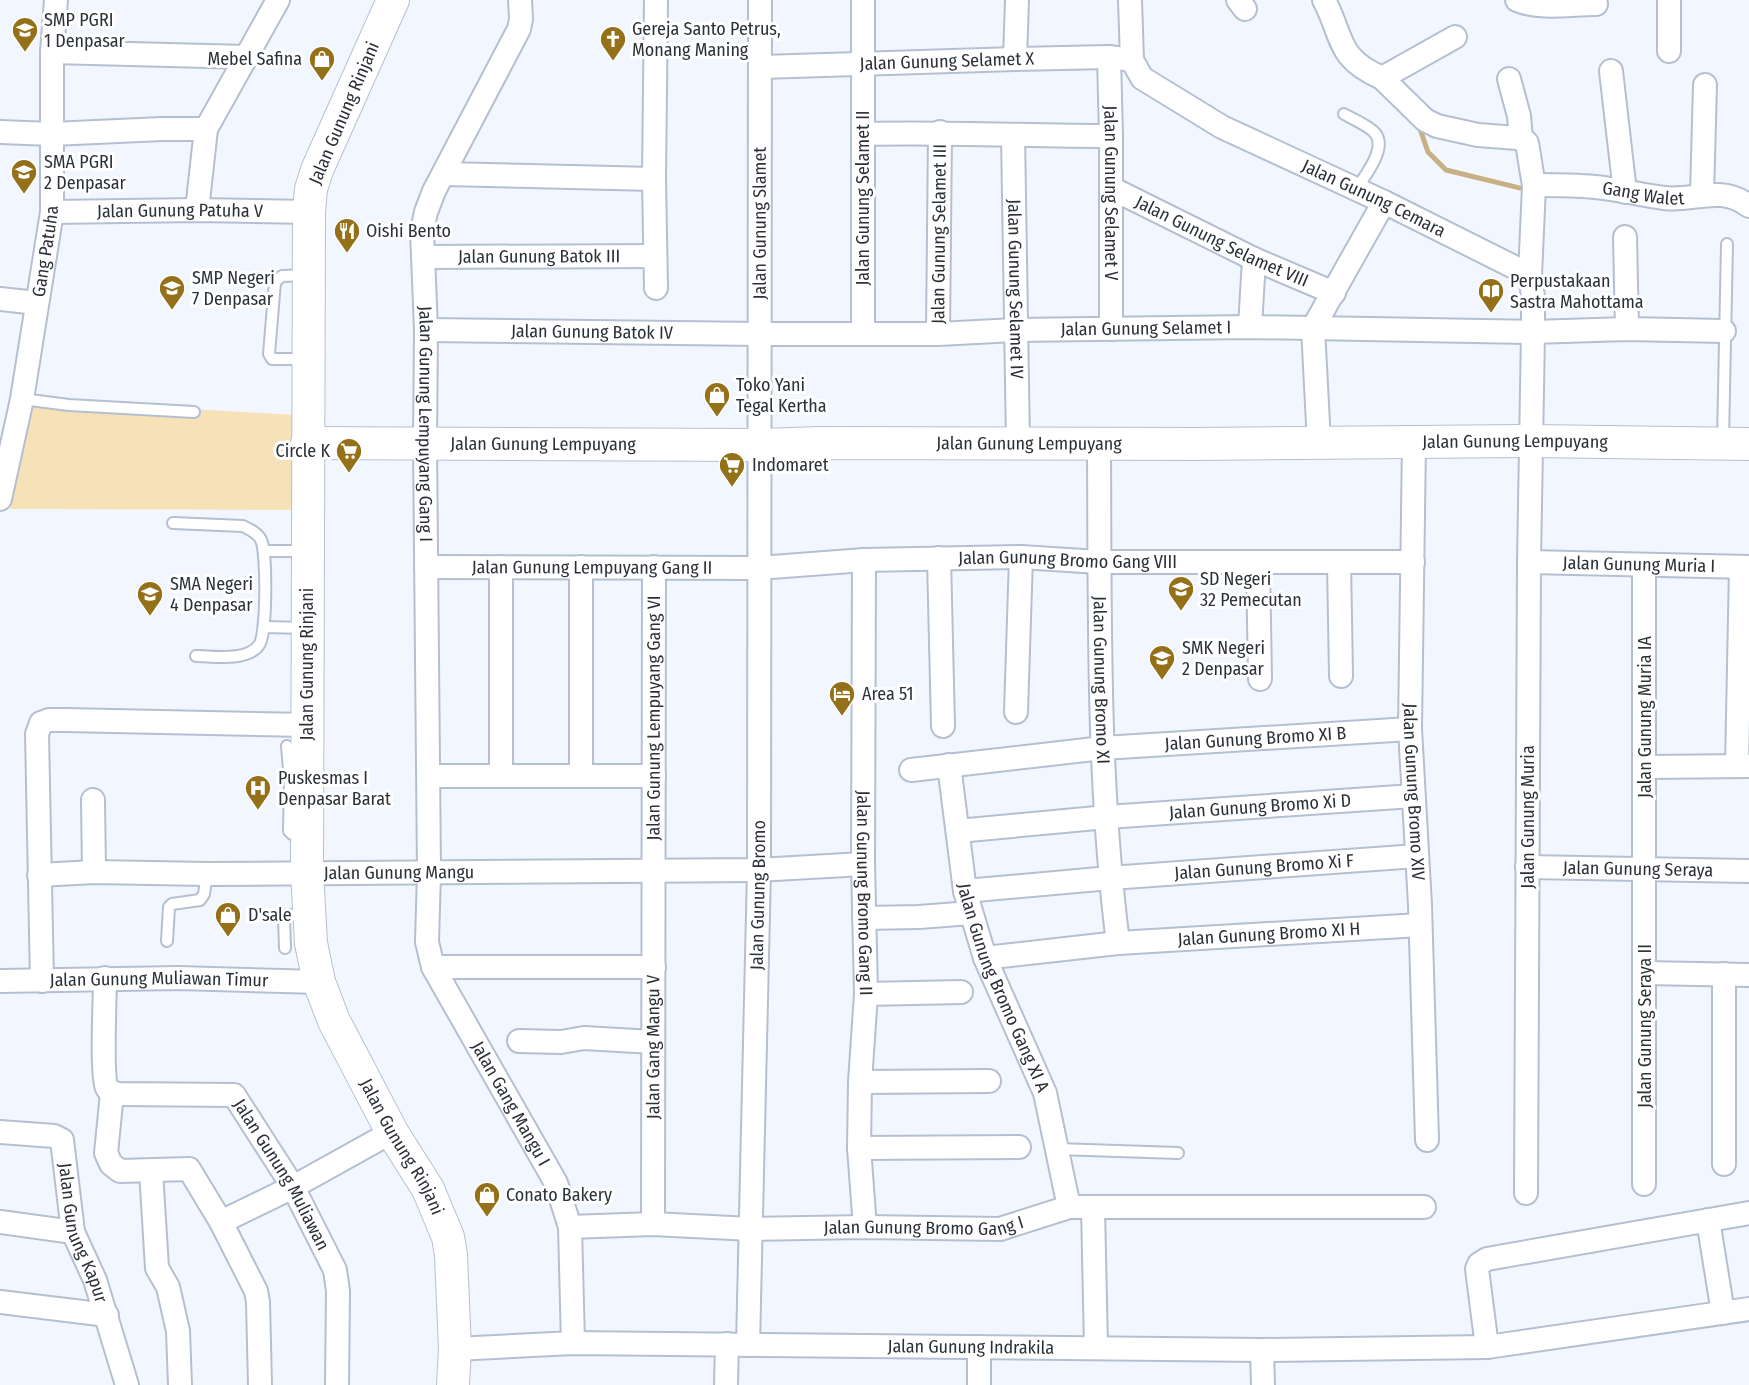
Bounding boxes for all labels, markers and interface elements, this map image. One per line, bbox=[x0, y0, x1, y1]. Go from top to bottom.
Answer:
place label: SMP PGRI 1 Denpasar bbox=[44, 9, 126, 52]
school or university icon: SMP PGRI 1 Denpasar bbox=[10, 15, 40, 53]
place label: Gereja Santo Petrus, Monang Maning bbox=[632, 18, 781, 61]
church icon: Gereja Santo Petrus, Monang Maning bbox=[598, 24, 628, 62]
street label: Jalan Gunung Rinjani bbox=[304, 38, 384, 188]
shop icon: Mebel Safina bbox=[307, 44, 337, 82]
place label: Mebel Safina bbox=[207, 48, 302, 70]
street label: Jalan Gunung Selamet X bbox=[859, 48, 1035, 75]
street label: Jalan Gunung Selamet V bbox=[1099, 105, 1122, 281]
street label: Jalan Gunung Selamet II bbox=[852, 110, 874, 286]
street label: Jalan Gunung Selamet III bbox=[927, 144, 951, 324]
street label: Jalan Gunung Slamet bbox=[749, 147, 771, 300]
place label: SMA PGRI 2 Denpasar bbox=[44, 151, 126, 194]
street label: Jalan Gunung Cemara bbox=[1298, 155, 1449, 242]
school or university icon: SMA PGRI 2 Denpasar bbox=[9, 157, 39, 195]
street label: Gang Walet bbox=[1601, 177, 1685, 210]
street label: Jalan Gunung Selamet VIII bbox=[1132, 191, 1312, 292]
street label: Jalan Gunung Patuha V bbox=[97, 199, 264, 222]
street label: Jalan Gunung Selamet IV bbox=[1003, 199, 1028, 380]
street label: Gang Patuha bbox=[28, 205, 63, 299]
restaurant icon: Oishi Bento bbox=[332, 216, 362, 254]
place label: Oishi Bento bbox=[366, 220, 451, 242]
street label: Jalan Gunung Batok III bbox=[458, 245, 620, 268]
place label: SMP Negeri 7 Denpasar bbox=[192, 267, 275, 310]
place label: Perpustakaan Sastra Mahottama bbox=[1510, 270, 1644, 313]
school or university icon: SMP Negeri 7 Denpasar bbox=[157, 273, 187, 311]
library icon: Perpustakaan Sastra Mahottama bbox=[1476, 276, 1506, 314]
street label: Jalan Gunung Lempuyang Gang I bbox=[414, 305, 437, 542]
street label: Jalan Gunung Selamet I bbox=[1060, 316, 1231, 340]
street label: Jalan Gunung Batok IV bbox=[511, 320, 674, 344]
place label: Toko Yani Tegal Kertha bbox=[736, 374, 827, 417]
shop icon: Toko Yani Tegal Kertha bbox=[702, 380, 732, 418]
street label: Jalan Gunung Lempuyang bbox=[1422, 430, 1608, 453]
street label: Jalan Gunung Lempuyang bbox=[936, 432, 1122, 455]
street label: Jalan Gunung Lempuyang bbox=[450, 433, 636, 455]
supermarket icon: Circle K bbox=[334, 436, 364, 474]
place label: Circle K bbox=[276, 440, 330, 462]
supermarket icon: Indomaret bbox=[717, 450, 747, 488]
place label: Indomaret bbox=[752, 454, 829, 476]
street label: Jalan Gunung Bromo Gang VIII bbox=[958, 546, 1177, 573]
street label: Jalan Gunung Muria I bbox=[1562, 552, 1715, 577]
street label: Jalan Gunung Lempuyang Gang II bbox=[472, 556, 712, 579]
place label: SD Negeri 32 Pemecutan bbox=[1200, 568, 1302, 611]
place label: SMA Negeri 4 Denpasar bbox=[170, 573, 253, 616]
school or university icon: SD Negeri 32 Pemecutan bbox=[1166, 574, 1196, 612]
school or university icon: SMA Negeri 4 Denpasar bbox=[135, 579, 165, 617]
street label: Jalan Gunung Rinjani bbox=[296, 588, 318, 740]
street label: Jalan Gunung Lempuyang Gang VI bbox=[643, 595, 665, 841]
street label: Jalan Gunung Bromo XI bbox=[1089, 596, 1114, 764]
street label: Jalan Gunung Muria IA bbox=[1634, 636, 1656, 798]
place label: SMK Negeri 2 Denpasar bbox=[1182, 637, 1265, 680]
school or university icon: SMK Negeri 2 Denpasar bbox=[1147, 643, 1177, 681]
hotel icon: Area 51 bbox=[827, 679, 857, 717]
place label: Area 51 bbox=[862, 683, 913, 705]
street label: Jalan Gunung Bromo XIV bbox=[1399, 703, 1430, 882]
street label: Jalan Gunung Bromo XI B bbox=[1164, 722, 1347, 755]
street label: Jalan Gunung Muria bbox=[1517, 745, 1539, 889]
place label: Puskesmas I Denpasar Barat bbox=[278, 767, 391, 810]
hospital icon: Puskesmas I Denpasar Barat bbox=[243, 773, 273, 811]
street label: Jalan Gunung Bromo Xi D bbox=[1168, 789, 1352, 824]
street label: Jalan Gunung Bromo Gang II bbox=[852, 790, 877, 996]
street label: Jalan Gunung Bromo bbox=[746, 820, 770, 970]
street label: Jalan Gunung Bromo Xi F bbox=[1174, 850, 1355, 884]
street label: Jalan Gunung Seraya bbox=[1563, 857, 1714, 881]
street label: Jalan Gunung Mangu bbox=[324, 861, 474, 884]
street label: Jalan Gunung Bromo Gang XI A bbox=[953, 882, 1054, 1096]
shop icon: D'sale bbox=[213, 900, 243, 938]
place label: D'sale bbox=[248, 904, 292, 926]
street label: Jalan Gunung Bromo XI H bbox=[1177, 918, 1361, 950]
street label: Jalan Gunung Seraya II bbox=[1634, 944, 1656, 1108]
street label: Jalan Gunung Muliawan Timur bbox=[50, 967, 269, 992]
street label: Jalan Gang Mangu V bbox=[642, 974, 664, 1119]
street label: Jalan Gang Mangu I bbox=[467, 1037, 555, 1170]
street label: Jalan Gunung Rinjani bbox=[355, 1075, 448, 1218]
street label: Jalan Gunung Muliawan bbox=[229, 1095, 334, 1254]
street label: Jalan Gunung Kapur bbox=[54, 1162, 112, 1306]
shop icon: Conato Bakery bbox=[472, 1180, 502, 1218]
place label: Conato Bakery bbox=[506, 1184, 612, 1206]
street label: Jalan Gunung Bromo Gang I bbox=[823, 1211, 1026, 1240]
street label: Jalan Gunung Indrakila bbox=[887, 1335, 1054, 1359]

